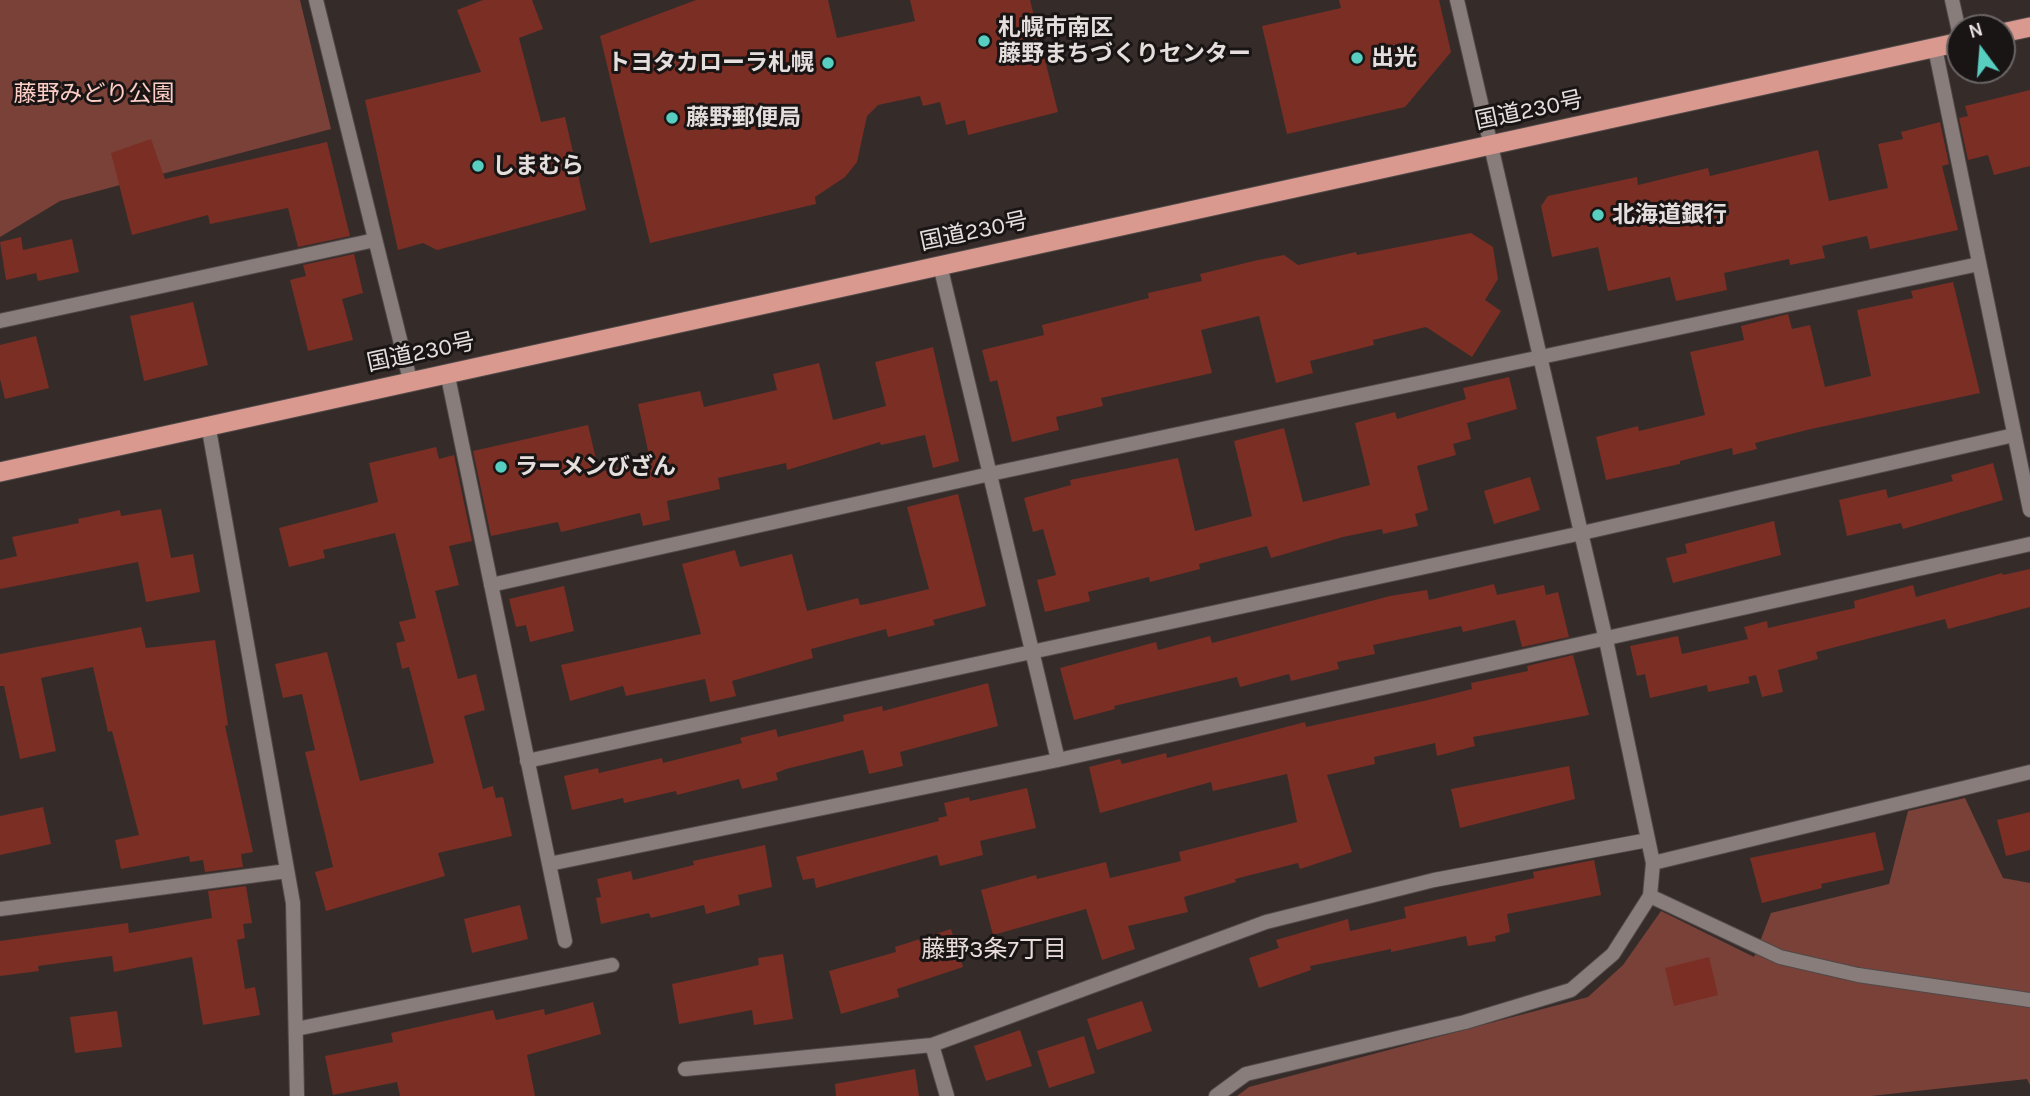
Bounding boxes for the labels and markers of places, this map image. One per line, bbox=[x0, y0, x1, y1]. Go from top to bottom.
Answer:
place label: 札幌市南区 藤野まちづくりセンター bbox=[998, 14, 1251, 68]
marker: 札幌市南区 藤野まちづくりセンター bbox=[976, 33, 992, 49]
place label: 出光 bbox=[1371, 44, 1417, 72]
place label: トヨタカローラ札幌 bbox=[607, 49, 814, 77]
marker: 出光 bbox=[1349, 50, 1365, 66]
marker: トヨタカローラ札幌 bbox=[820, 55, 836, 71]
place label: 藤野郵便局 bbox=[686, 104, 801, 132]
marker: 藤野郵便局 bbox=[664, 110, 680, 126]
place label: しまむら bbox=[492, 152, 584, 180]
marker: しまむら bbox=[470, 158, 486, 174]
place label: 北海道銀行 bbox=[1612, 201, 1727, 229]
marker: 北海道銀行 bbox=[1590, 207, 1606, 223]
place label: ラーメンびざん bbox=[515, 453, 676, 481]
marker: ラーメンびざん bbox=[493, 459, 509, 475]

